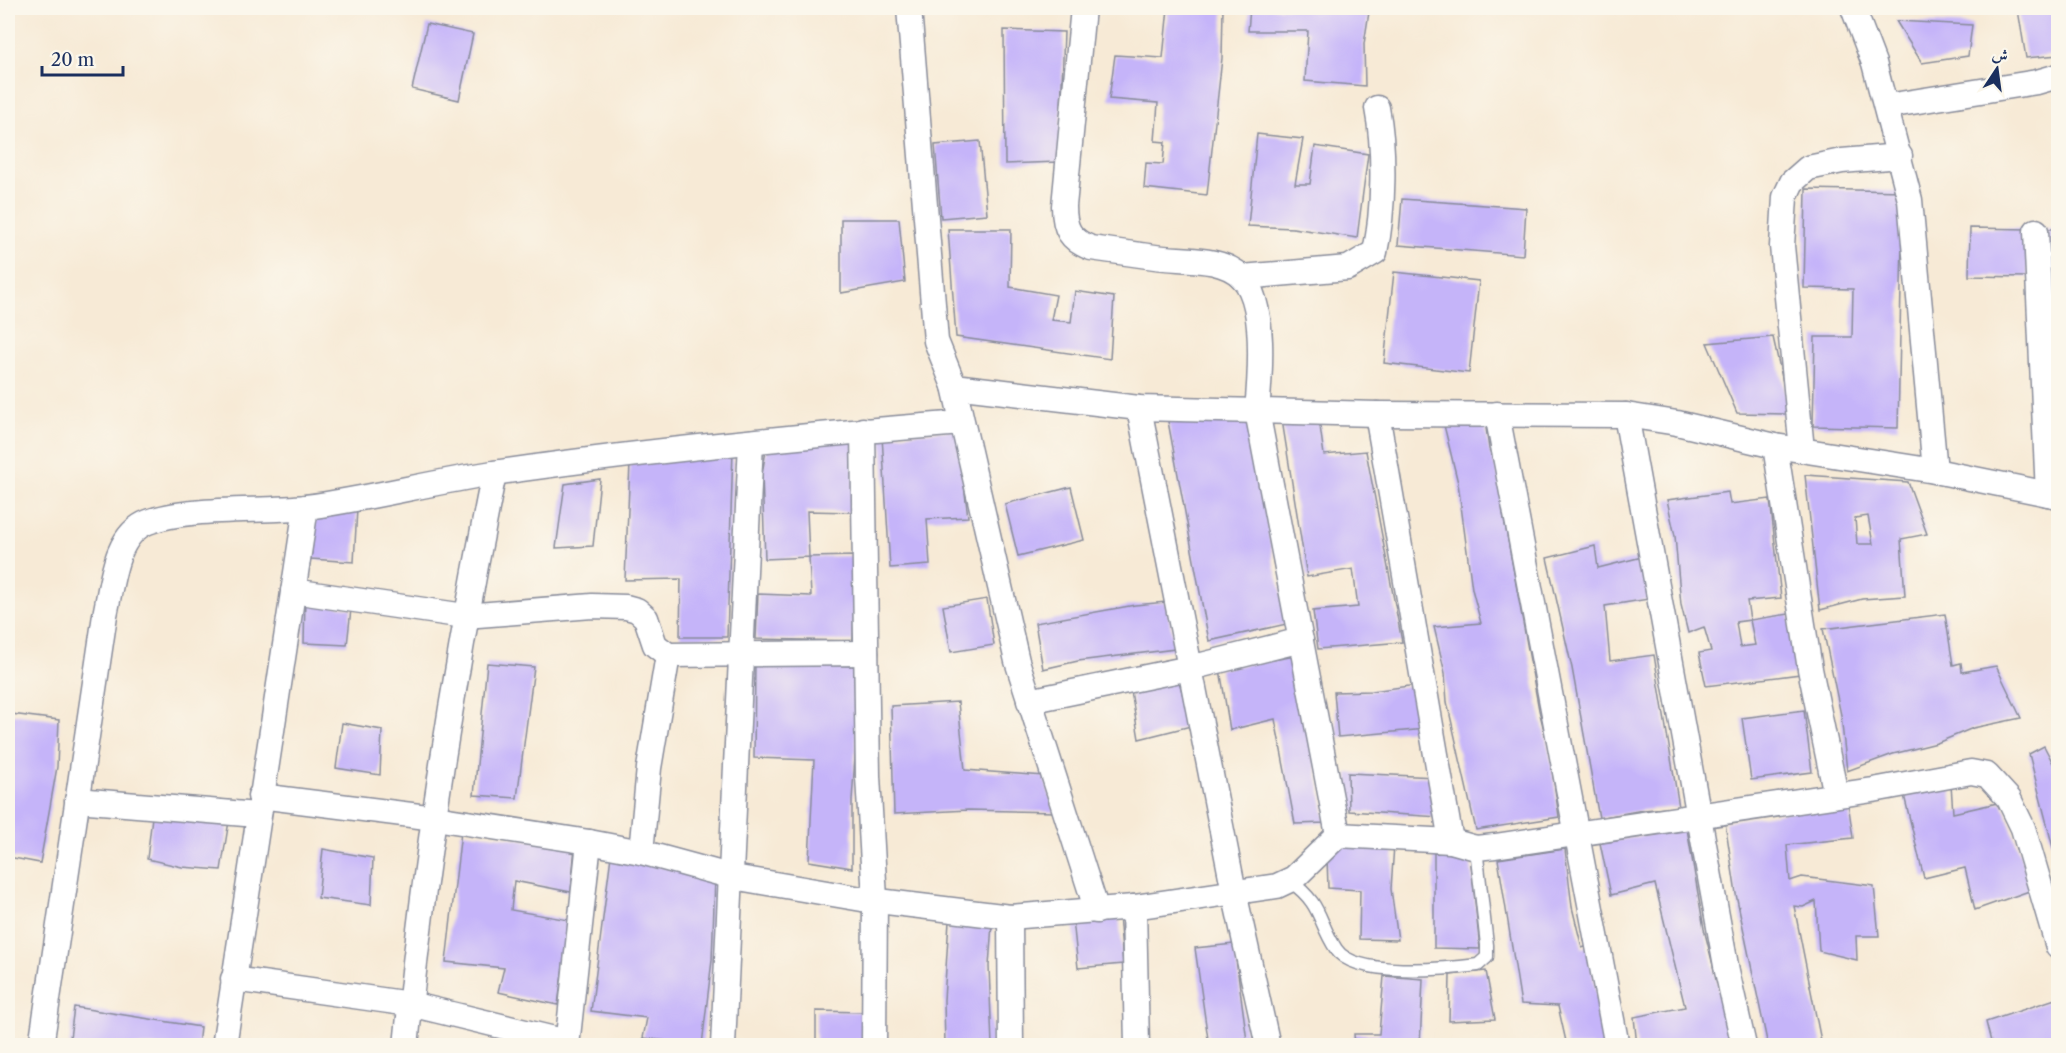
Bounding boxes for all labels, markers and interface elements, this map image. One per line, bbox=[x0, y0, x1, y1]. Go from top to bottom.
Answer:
scale bar bbox=[42, 39, 123, 77]
north arrow bbox=[1967, 39, 2027, 99]
text: ش bbox=[1990, 43, 2010, 66]
text: 20 m bbox=[51, 49, 95, 71]

